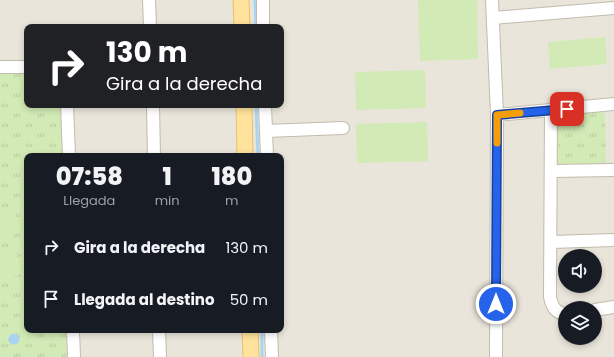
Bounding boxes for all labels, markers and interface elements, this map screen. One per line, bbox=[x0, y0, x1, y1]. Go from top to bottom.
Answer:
text: 130 m bbox=[106, 33, 187, 72]
icon: right bbox=[40, 40, 92, 92]
text: Gira a la derecha bbox=[106, 71, 262, 96]
pin bbox=[550, 92, 584, 126]
icon: arrive bbox=[556, 98, 578, 120]
text: 07:58 bbox=[56, 160, 123, 193]
text: 1 bbox=[162, 160, 172, 193]
text: 180 bbox=[211, 160, 252, 193]
text: Llegada bbox=[63, 191, 115, 210]
text: min bbox=[155, 191, 180, 210]
text: m bbox=[225, 191, 238, 210]
icon: right bbox=[40, 236, 62, 258]
text: Gira a la derecha bbox=[74, 237, 205, 258]
text: 130 m bbox=[225, 237, 268, 258]
map controls bbox=[558, 249, 602, 345]
button: sound bbox=[558, 249, 602, 293]
position arrow bbox=[475, 283, 517, 325]
icon: arrive bbox=[40, 288, 62, 310]
text: Llegada al destino bbox=[74, 289, 215, 310]
text: 50 m bbox=[230, 289, 268, 310]
button: layers bbox=[558, 301, 602, 345]

